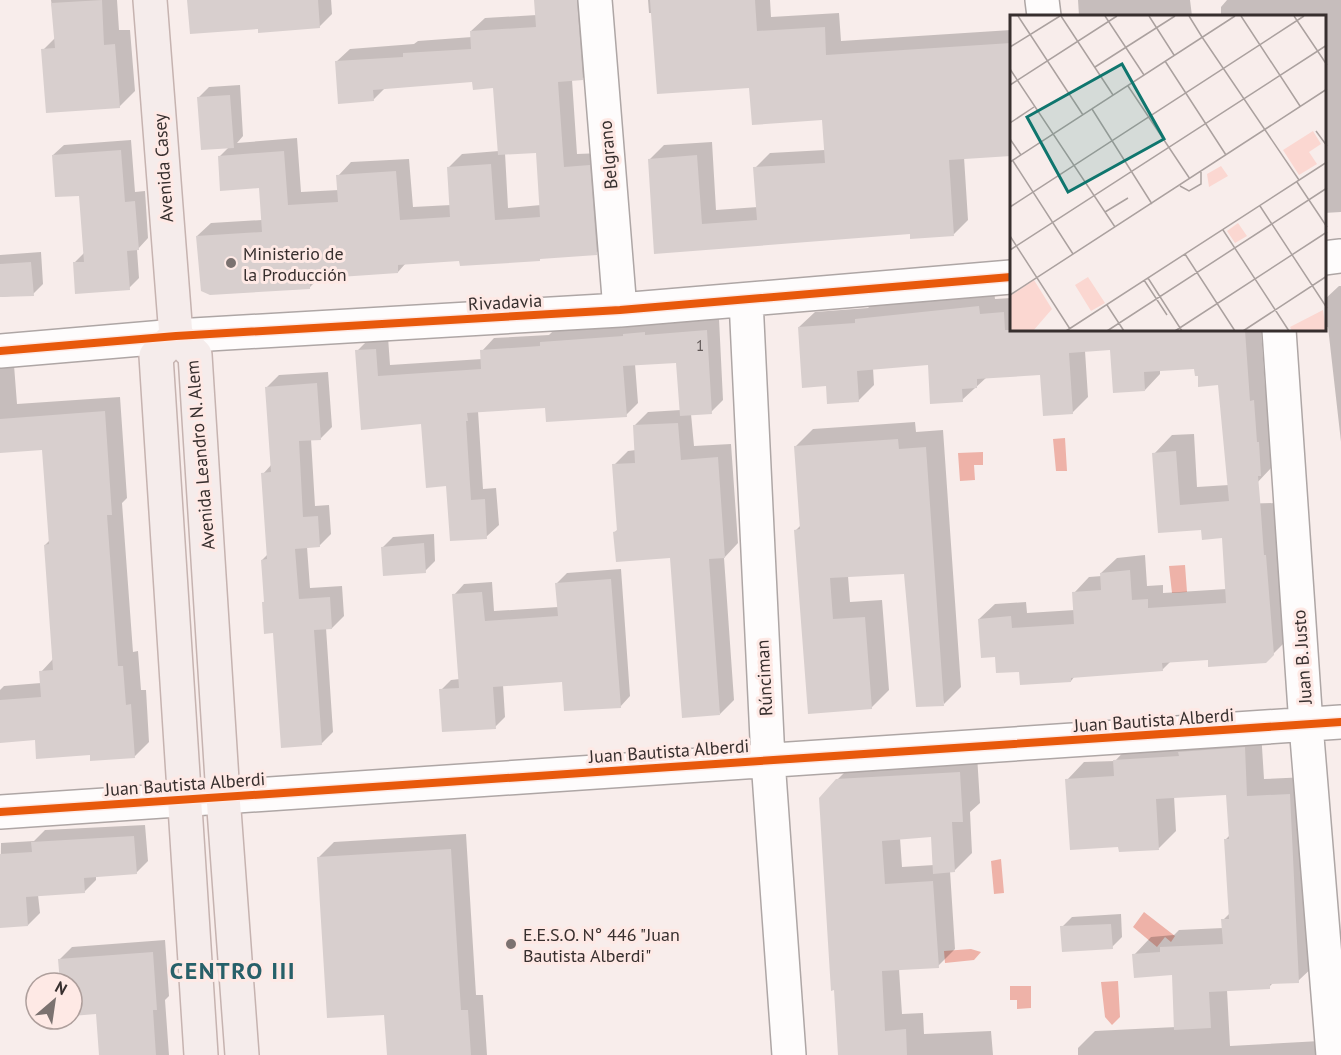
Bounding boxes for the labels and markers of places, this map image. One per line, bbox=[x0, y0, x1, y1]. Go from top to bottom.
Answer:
place label: Ministerio de la Producción bbox=[243, 242, 347, 286]
marker: Ministerio de la Producción bbox=[224, 256, 238, 270]
place label: E.E.S.O. N° 446 "Juan Bautista Alberdi" bbox=[523, 923, 680, 967]
marker: E.E.S.O. N° 446 "Juan Bautista Alberdi" bbox=[504, 937, 518, 951]

